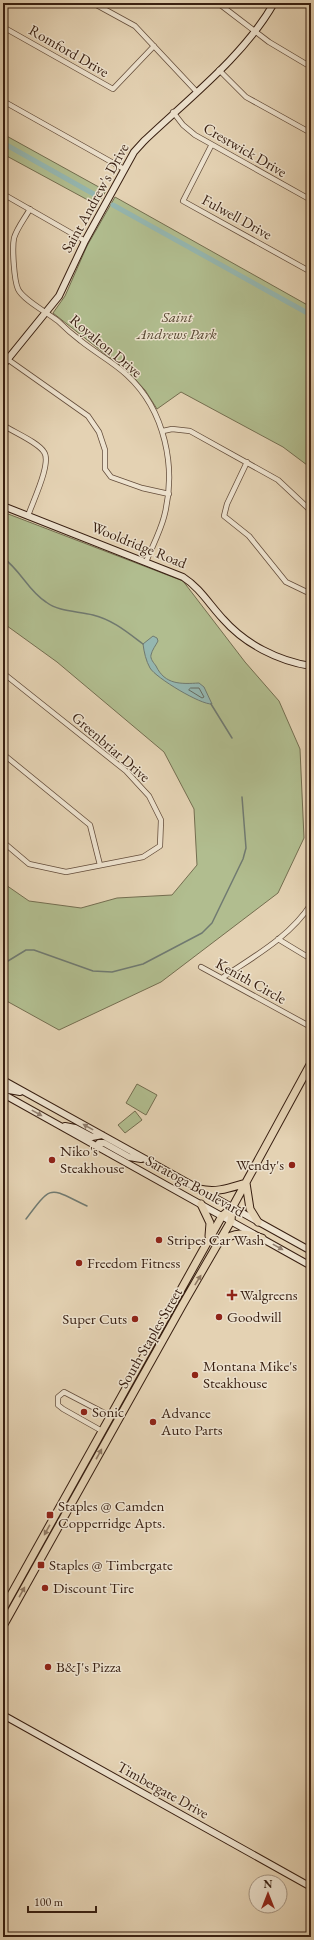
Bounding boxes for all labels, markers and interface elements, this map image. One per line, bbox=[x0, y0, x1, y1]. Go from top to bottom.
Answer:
street label: Romford Drive bbox=[26, 20, 113, 81]
street label: Crestwick Drive bbox=[200, 118, 290, 181]
street label: Saint Andrew's Drive bbox=[57, 140, 133, 256]
street label: Fulwell Drive bbox=[199, 190, 276, 244]
park label: Saint Andrews Park bbox=[136, 307, 217, 343]
street label: Royalton Drive bbox=[66, 310, 147, 382]
street label: Wooldridge Road bbox=[89, 517, 190, 572]
street label: Greenbriar Drive bbox=[68, 707, 155, 786]
street label: Kenith Circle bbox=[213, 953, 290, 1008]
one-way arrow bbox=[31, 1109, 43, 1116]
one-way arrow bbox=[82, 1124, 94, 1131]
place label: Niko's Steakhouse bbox=[60, 1141, 124, 1177]
street label: Saratoga Boulevard bbox=[142, 1151, 248, 1221]
marker: Niko's Steakhouse bbox=[47, 1155, 57, 1165]
place label: Wendy's bbox=[236, 1155, 284, 1174]
marker: Wendy's bbox=[287, 1160, 297, 1170]
place label: Stripes Car Wash bbox=[167, 1230, 265, 1249]
marker: Stripes Car Wash bbox=[154, 1235, 164, 1245]
one-way arrow bbox=[272, 1244, 284, 1250]
place label: Freedom Fitness bbox=[87, 1253, 180, 1272]
marker: Freedom Fitness bbox=[74, 1258, 84, 1268]
one-way arrow bbox=[194, 1274, 201, 1286]
street label: South Staples Street bbox=[113, 1284, 186, 1392]
place label: Walgreens bbox=[240, 1285, 298, 1304]
marker: Walgreens bbox=[227, 1290, 237, 1300]
place label: Goodwill bbox=[227, 1307, 282, 1326]
place label: Super Cuts bbox=[62, 1309, 127, 1328]
marker: Goodwill bbox=[214, 1312, 224, 1322]
marker: Super Cuts bbox=[130, 1314, 140, 1324]
place label: Montana Mike's Steakhouse bbox=[203, 1356, 297, 1392]
marker: Montana Mike's Steakhouse bbox=[190, 1370, 200, 1380]
place label: Sonic bbox=[92, 1402, 124, 1421]
place label: Advance Auto Parts bbox=[160, 1403, 223, 1439]
marker: Sonic bbox=[79, 1407, 89, 1417]
marker: Advance Auto Parts bbox=[148, 1417, 158, 1427]
one-way arrow bbox=[95, 1448, 102, 1460]
place label: Staples @ Camden Copperridge Apts. bbox=[58, 1496, 165, 1532]
marker: Staples @ Camden Copperridge Apts. bbox=[45, 1510, 55, 1520]
one-way arrow bbox=[43, 1524, 50, 1536]
place label: Staples @ Timbergate bbox=[49, 1555, 173, 1574]
marker: Staples @ Timbergate bbox=[36, 1560, 46, 1570]
place label: Discount Tire bbox=[53, 1578, 134, 1597]
marker: Discount Tire bbox=[40, 1583, 50, 1593]
one-way arrow bbox=[19, 1586, 25, 1598]
place label: B&J's Pizza bbox=[56, 1657, 121, 1676]
marker: B&J's Pizza bbox=[43, 1662, 53, 1672]
street label: Timbergate Drive bbox=[114, 1757, 213, 1823]
north arrow bbox=[248, 1874, 288, 1914]
text: N bbox=[264, 1877, 273, 1891]
scale bar bbox=[28, 1888, 96, 1914]
text: 100 m bbox=[34, 1894, 64, 1910]

